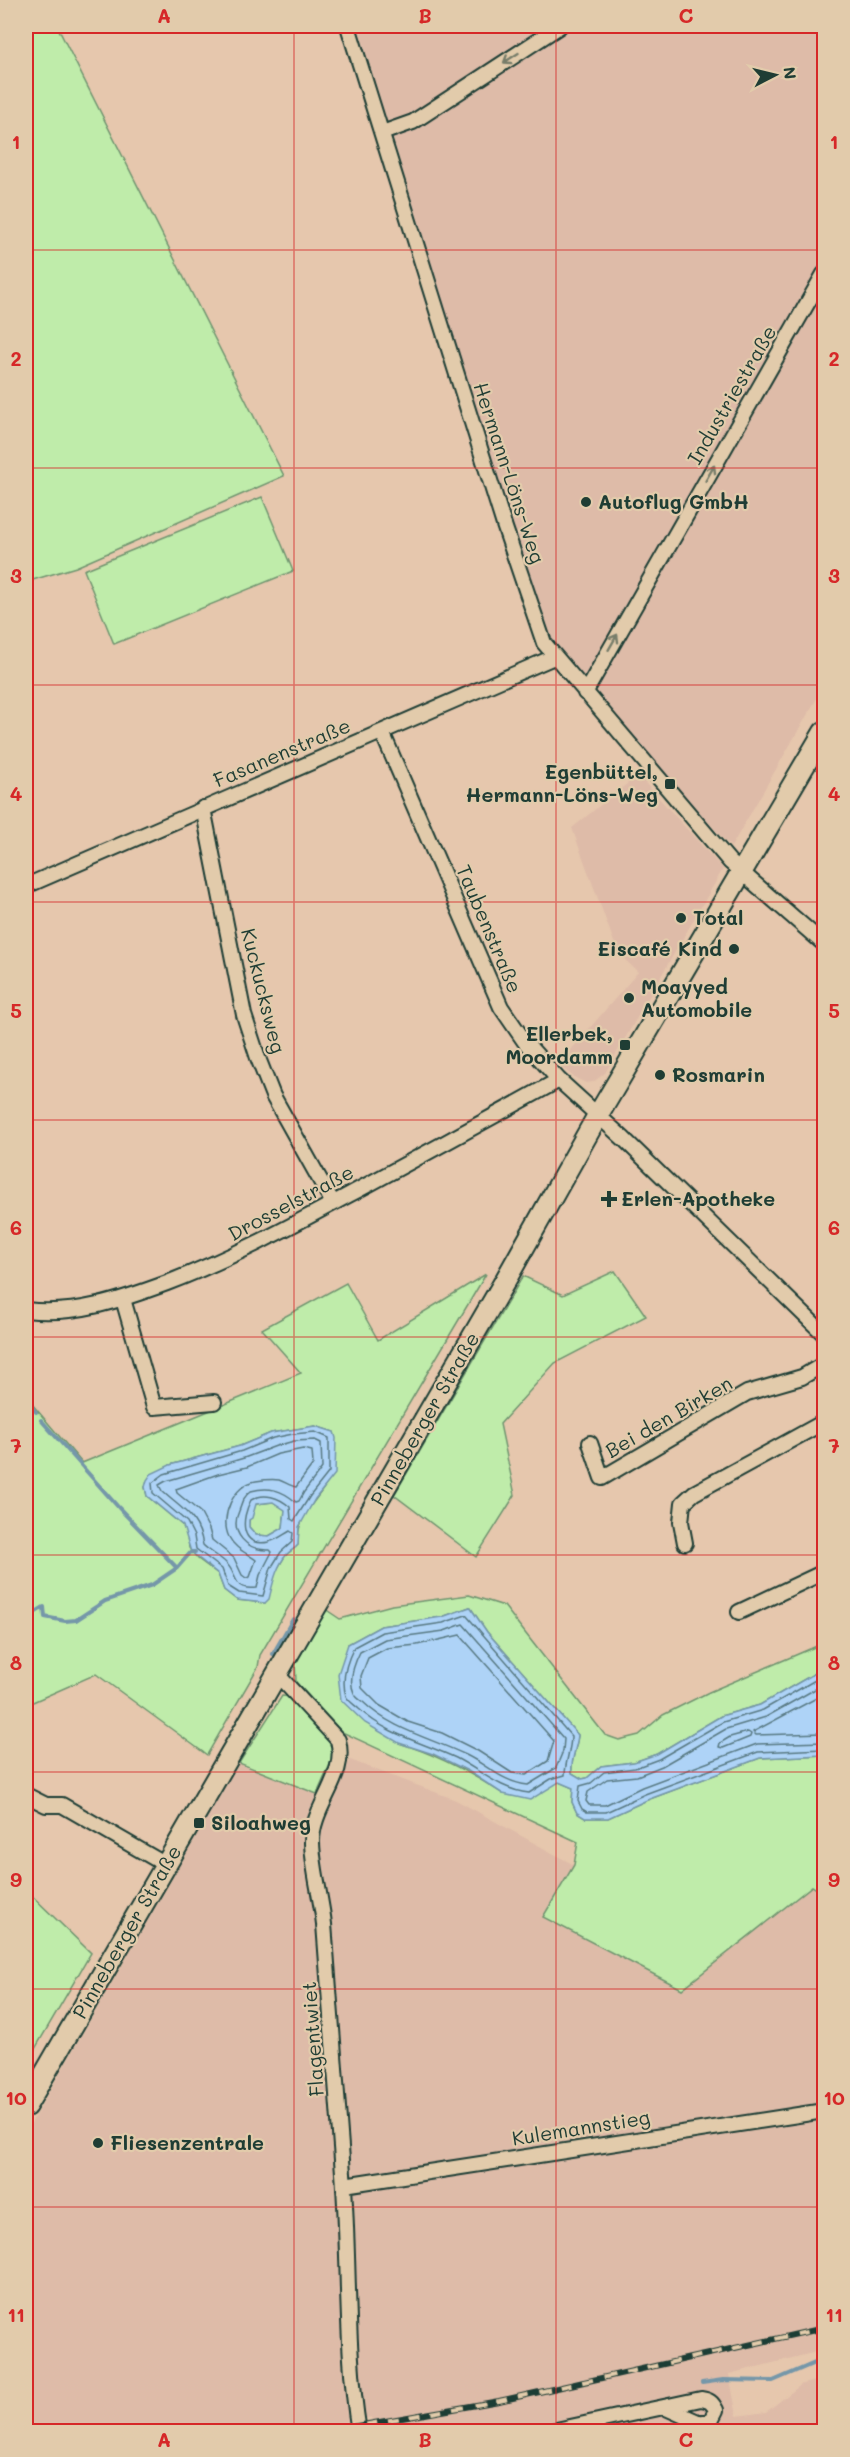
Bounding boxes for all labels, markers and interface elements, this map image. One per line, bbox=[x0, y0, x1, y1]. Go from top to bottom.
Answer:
text: A bbox=[157, 2, 171, 28]
text: B bbox=[418, 2, 432, 28]
text: C bbox=[679, 2, 694, 28]
north arrow bbox=[745, 45, 805, 105]
one-way arrow bbox=[502, 51, 519, 64]
text: N bbox=[779, 66, 802, 80]
text: 1 bbox=[12, 128, 20, 154]
text: 1 bbox=[830, 128, 838, 154]
street label: Industriestraße bbox=[681, 320, 782, 469]
text: 2 bbox=[10, 345, 22, 371]
text: 2 bbox=[828, 345, 840, 371]
street label: Hermann-Löns-Weg bbox=[468, 379, 551, 567]
one-way arrow bbox=[705, 465, 717, 482]
place label: Autoflug GmbH bbox=[598, 488, 749, 514]
marker: Autoflug GmbH bbox=[579, 495, 593, 509]
text: 3 bbox=[10, 562, 22, 588]
text: 3 bbox=[828, 562, 840, 588]
one-way arrow bbox=[608, 634, 620, 651]
street label: Fasanenstraße bbox=[209, 712, 354, 793]
place label: Egenbüttel, Hermann-Löns-Weg bbox=[465, 758, 658, 807]
marker: Egenbüttel, Hermann-Löns-Weg bbox=[663, 777, 677, 791]
text: 4 bbox=[10, 780, 23, 806]
text: 4 bbox=[828, 780, 841, 806]
street label: Taubenstraße bbox=[451, 861, 529, 997]
place label: Total bbox=[693, 904, 744, 930]
marker: Total bbox=[674, 911, 688, 925]
street label: Kuckucksweg bbox=[236, 926, 292, 1056]
place label: Eiscafé Kind bbox=[597, 935, 722, 961]
marker: Eiscafé Kind bbox=[727, 942, 741, 956]
place label: Moayyed Automobile bbox=[641, 973, 752, 1022]
marker: Moayyed Automobile bbox=[622, 991, 636, 1005]
text: 5 bbox=[10, 997, 22, 1023]
text: 5 bbox=[828, 997, 840, 1023]
place label: Ellerbek, Moordamm bbox=[505, 1020, 613, 1069]
marker: Ellerbek, Moordamm bbox=[618, 1038, 632, 1052]
place label: Rosmarin bbox=[672, 1061, 765, 1087]
marker: Rosmarin bbox=[653, 1068, 667, 1082]
street label: Drosselstraße bbox=[223, 1158, 358, 1246]
place label: Erlen-Apotheke bbox=[621, 1185, 775, 1211]
marker: Erlen-Apotheke bbox=[602, 1192, 616, 1206]
text: 6 bbox=[10, 1214, 22, 1240]
text: 6 bbox=[828, 1214, 840, 1240]
street label: Pinneberger Straße bbox=[364, 1327, 484, 1510]
street label: Bei den Birken bbox=[600, 1369, 737, 1463]
text: 7 bbox=[10, 1432, 22, 1458]
text: 7 bbox=[828, 1432, 840, 1458]
text: 8 bbox=[10, 1649, 22, 1675]
text: 8 bbox=[828, 1649, 840, 1675]
place label: Siloahweg bbox=[211, 1809, 311, 1835]
marker: Siloahweg bbox=[192, 1816, 206, 1830]
street label: Pinneberger Straße bbox=[66, 1840, 186, 2023]
text: 9 bbox=[10, 1866, 22, 1892]
text: 9 bbox=[828, 1866, 840, 1892]
street label: Flagentwiet bbox=[295, 1981, 329, 2098]
text: 10 bbox=[5, 2084, 27, 2110]
text: 10 bbox=[823, 2084, 845, 2110]
street label: Kulemannstieg bbox=[510, 2103, 652, 2151]
place label: Fliesenzentrale bbox=[110, 2129, 264, 2155]
marker: Fliesenzentrale bbox=[91, 2136, 105, 2150]
text: 11 bbox=[7, 2301, 25, 2327]
text: 11 bbox=[825, 2301, 843, 2327]
text: A bbox=[157, 2426, 171, 2452]
text: B bbox=[418, 2426, 432, 2452]
text: C bbox=[679, 2426, 694, 2452]

